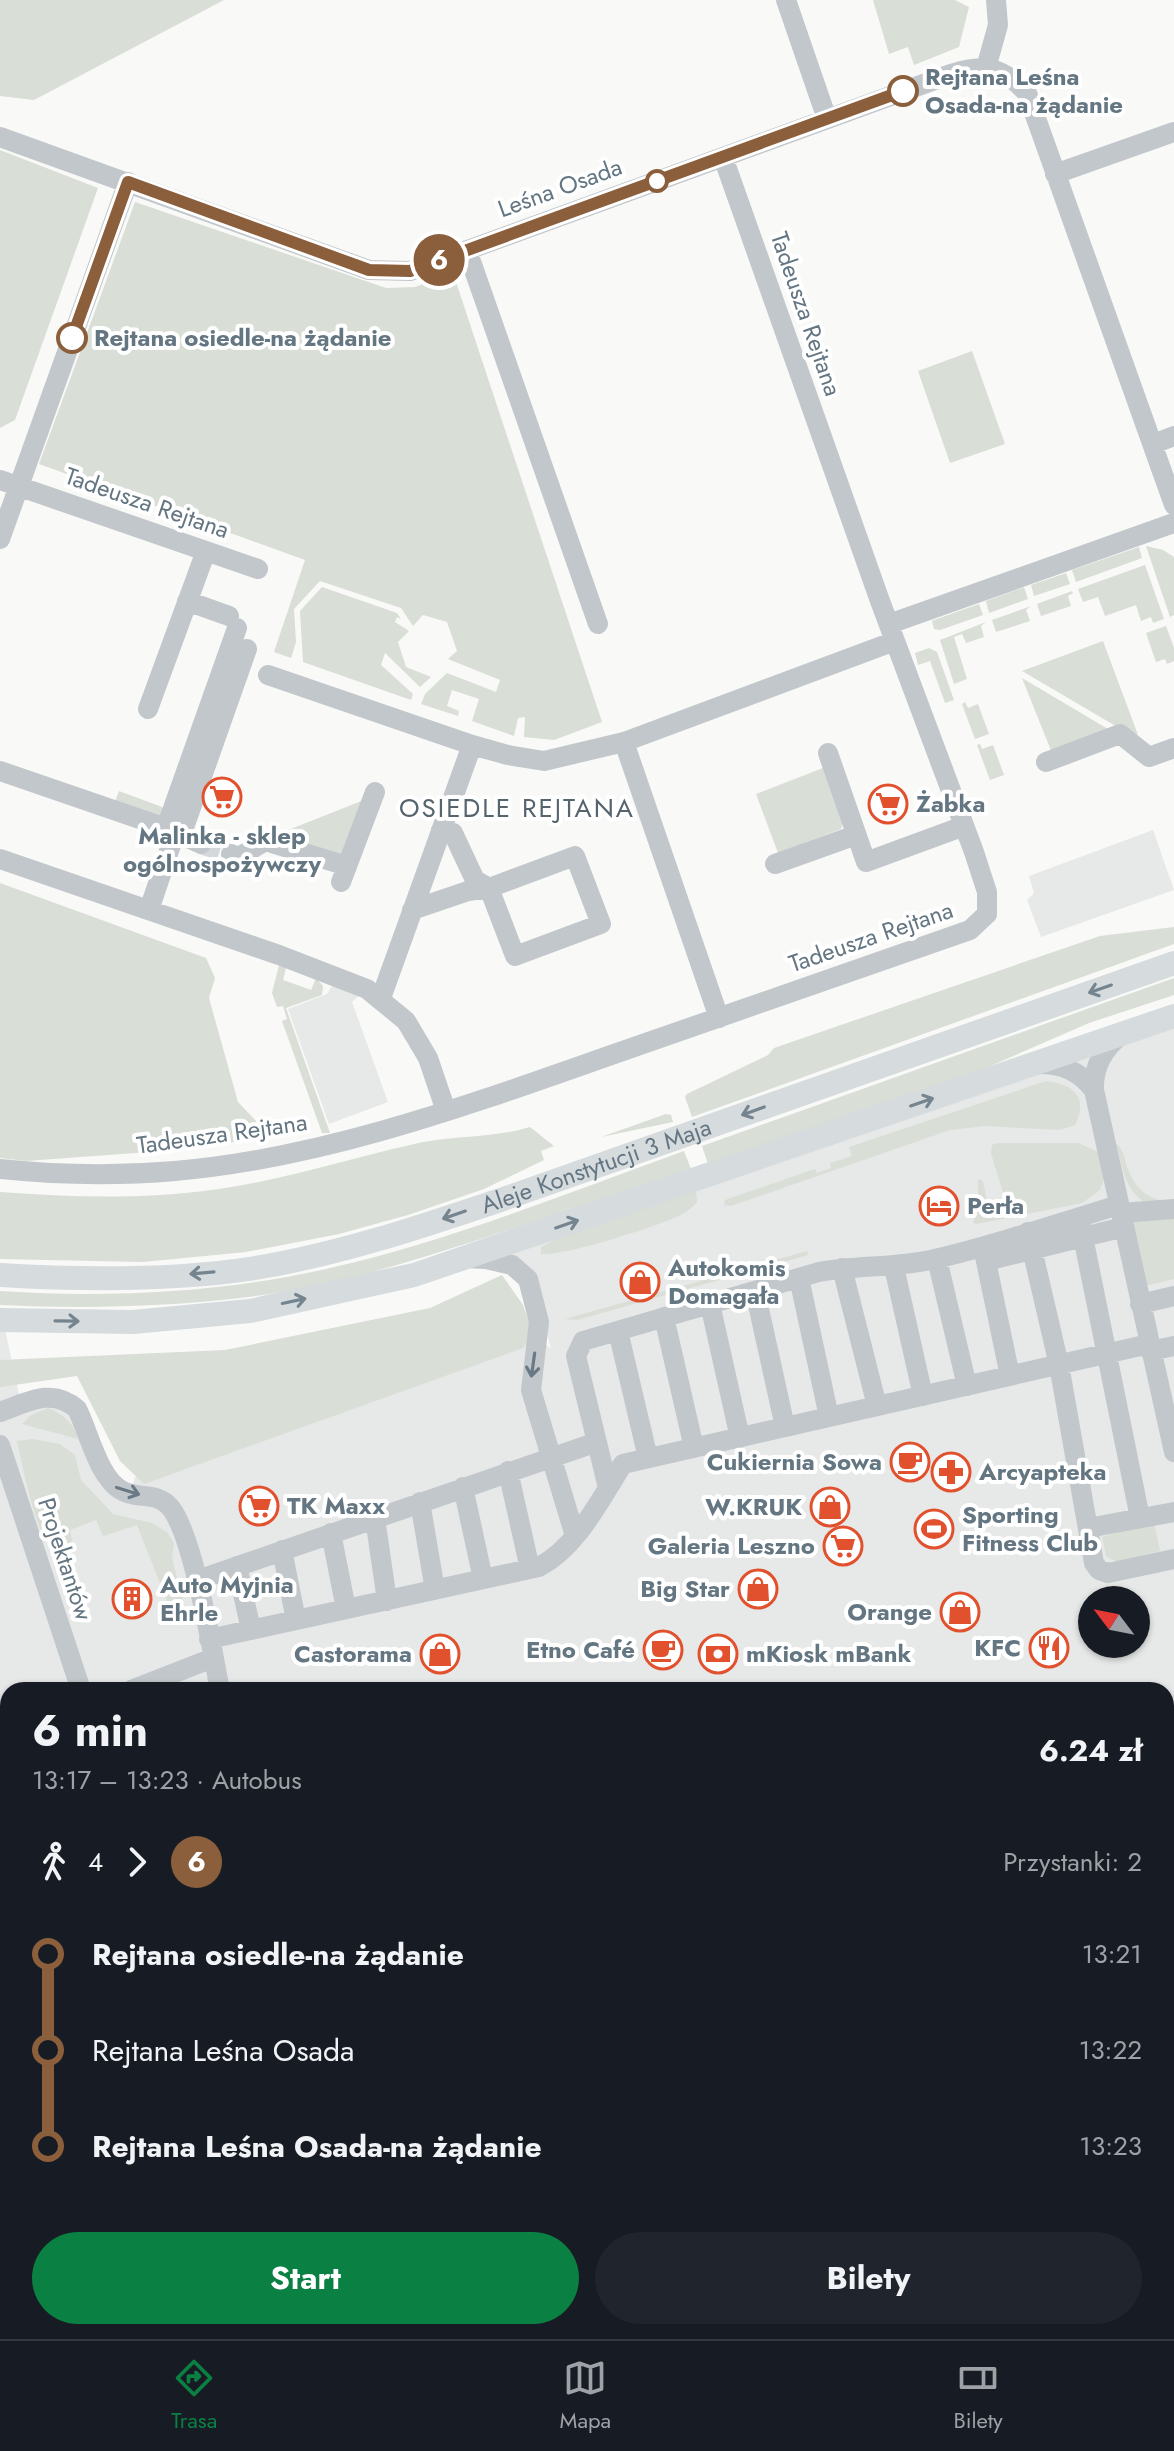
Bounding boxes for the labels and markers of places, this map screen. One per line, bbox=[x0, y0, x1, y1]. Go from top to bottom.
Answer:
place label: Rejtana Leśna Osada-na żądanie bbox=[925, 59, 1123, 122]
marker: Rejtana Leśna Osada-na żądanie bbox=[888, 76, 918, 106]
unlabelled marker bbox=[646, 170, 668, 192]
place label: Rejtana osiedle-na żądanie bbox=[94, 320, 392, 355]
marker: Rejtana osiedle-na żądanie bbox=[57, 323, 87, 353]
supermarket icon: Malinka - sklep ogólnospożywczy bbox=[201, 776, 243, 818]
supermarket icon: Żabka bbox=[867, 783, 909, 825]
place label: Żabka bbox=[916, 786, 985, 821]
place label: Malinka - sklep ogólnospożywczy bbox=[123, 818, 322, 881]
hotel icon: Perła bbox=[918, 1185, 960, 1227]
place label: Perła bbox=[967, 1188, 1024, 1223]
place label: Autokomis Domagała bbox=[667, 1250, 786, 1313]
shop icon: Autokomis Domagała bbox=[619, 1261, 661, 1303]
cafe icon: Cukiernia Sowa bbox=[889, 1441, 931, 1483]
place label: Cukiernia Sowa bbox=[707, 1444, 882, 1479]
pharmacy icon: Arcyapteka bbox=[930, 1451, 972, 1493]
place label: Arcyapteka bbox=[978, 1454, 1106, 1489]
supermarket icon: TK Maxx bbox=[238, 1485, 280, 1527]
shop icon: W.KRUK bbox=[809, 1486, 851, 1528]
place label: TK Maxx bbox=[287, 1488, 385, 1523]
place label: W.KRUK bbox=[705, 1489, 802, 1524]
place label: Sporting Fitness Club bbox=[962, 1497, 1098, 1560]
sports icon: Sporting Fitness Club bbox=[913, 1508, 955, 1550]
supermarket icon: Galeria Leszno bbox=[822, 1525, 864, 1567]
place label: Galeria Leszno bbox=[648, 1528, 815, 1563]
place label: Auto Myjnia Ehrle bbox=[159, 1567, 294, 1630]
shop icon: Big Star bbox=[737, 1568, 779, 1610]
place label: Big Star bbox=[640, 1571, 730, 1606]
building icon: Auto Myjnia Ehrle bbox=[111, 1578, 153, 1620]
shop icon: Orange bbox=[939, 1591, 981, 1633]
place label: Orange bbox=[847, 1594, 932, 1629]
restaurant icon: KFC bbox=[1028, 1627, 1070, 1669]
cafe icon: Etno Café bbox=[642, 1629, 684, 1671]
place label: KFC bbox=[974, 1630, 1021, 1665]
place label: Etno Café bbox=[526, 1632, 635, 1667]
shop icon: Castorama bbox=[419, 1633, 461, 1675]
bank icon: mKiosk mBank bbox=[697, 1633, 739, 1675]
place label: Castorama bbox=[294, 1636, 412, 1671]
place label: mKiosk mBank bbox=[746, 1636, 912, 1671]

